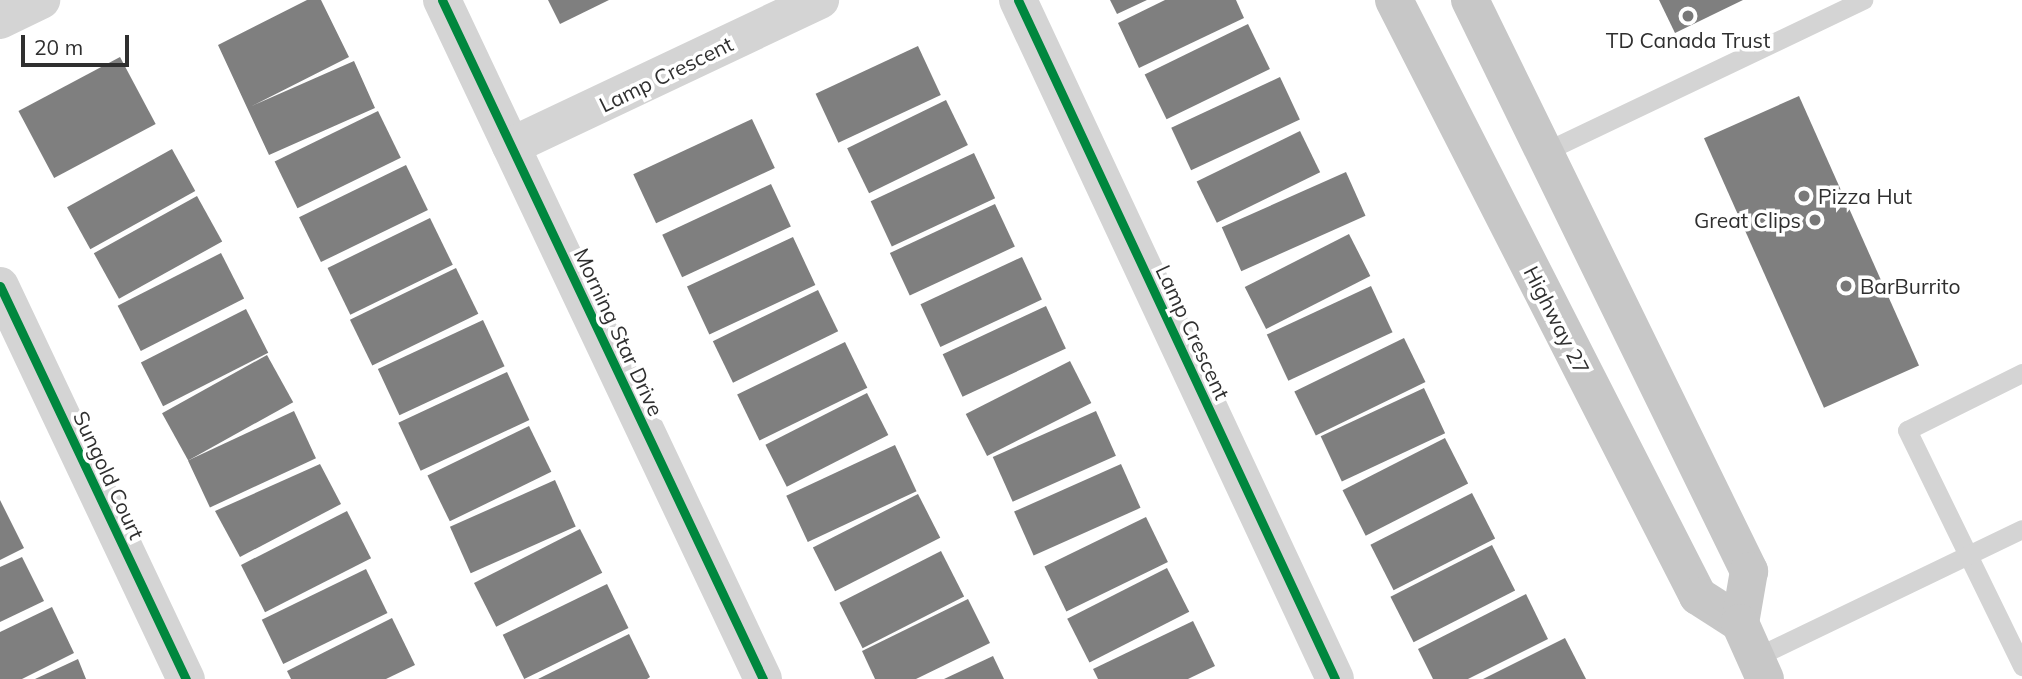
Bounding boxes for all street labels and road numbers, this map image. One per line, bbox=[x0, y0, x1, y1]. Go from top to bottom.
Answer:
street label: Lamp Crescent bbox=[595, 31, 737, 117]
street label: Morning Star Drive bbox=[569, 244, 669, 420]
street label: Lamp Crescent bbox=[1151, 261, 1235, 403]
street label: Highway 27 bbox=[1519, 262, 1595, 378]
street label: Sungold Court bbox=[68, 407, 150, 543]

